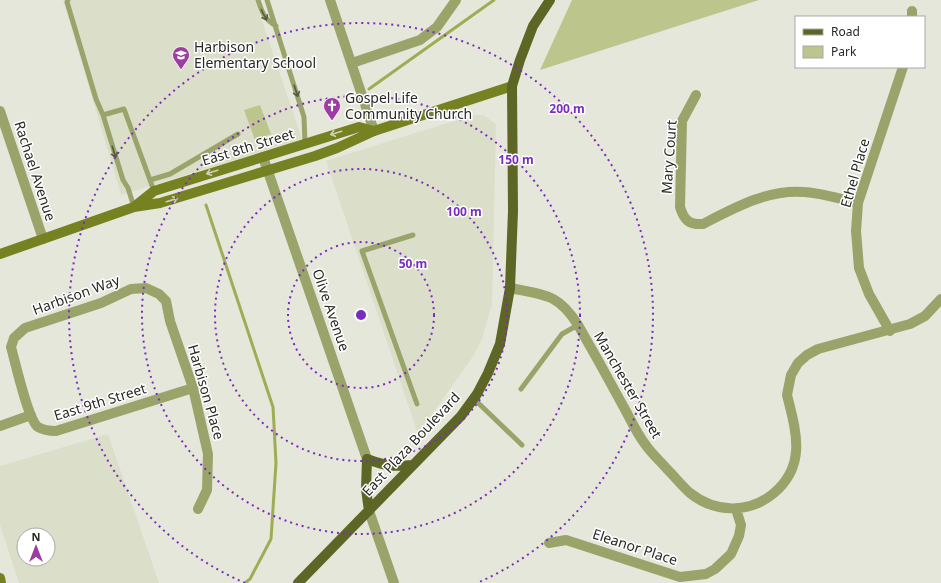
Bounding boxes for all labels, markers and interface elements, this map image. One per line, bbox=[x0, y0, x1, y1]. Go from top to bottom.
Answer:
one-way arrow bbox=[261, 9, 269, 21]
legend bbox=[795, 16, 925, 68]
text: Road bbox=[831, 23, 860, 40]
place label: Harbison Elementary School bbox=[194, 37, 316, 72]
text: Park bbox=[831, 43, 857, 60]
school or university icon: Harbison Elementary School bbox=[171, 45, 191, 70]
one-way arrow bbox=[293, 84, 300, 97]
place label: Gospel Life Community Church bbox=[345, 88, 472, 123]
church icon: Gospel Life Community Church bbox=[322, 96, 342, 121]
text: 200 m bbox=[549, 100, 585, 117]
street label: Rachael Avenue bbox=[10, 118, 61, 223]
street label: Mary Court bbox=[656, 119, 681, 194]
street label: East 8th Street bbox=[199, 123, 296, 170]
one-way arrow bbox=[330, 130, 343, 137]
street label: Ethel Place bbox=[836, 136, 873, 210]
one-way arrow bbox=[111, 145, 118, 158]
text: 150 m bbox=[498, 151, 534, 168]
one-way arrow bbox=[206, 169, 219, 176]
one-way arrow bbox=[165, 196, 178, 203]
text: 100 m bbox=[446, 203, 482, 220]
text: 50 m bbox=[399, 255, 427, 272]
street label: Olive Avenue bbox=[308, 266, 354, 354]
street label: Harbison Way bbox=[30, 270, 123, 319]
centre of rings bbox=[354, 308, 368, 322]
street label: Manchester Street bbox=[590, 328, 667, 442]
street label: Harbison Place bbox=[184, 342, 229, 442]
street label: East 9th Street bbox=[51, 378, 148, 425]
street label: East Plaza Boulevard bbox=[357, 388, 464, 500]
street label: Eleanor Place bbox=[590, 524, 680, 569]
north arrow bbox=[16, 527, 56, 567]
text: N bbox=[32, 529, 40, 544]

